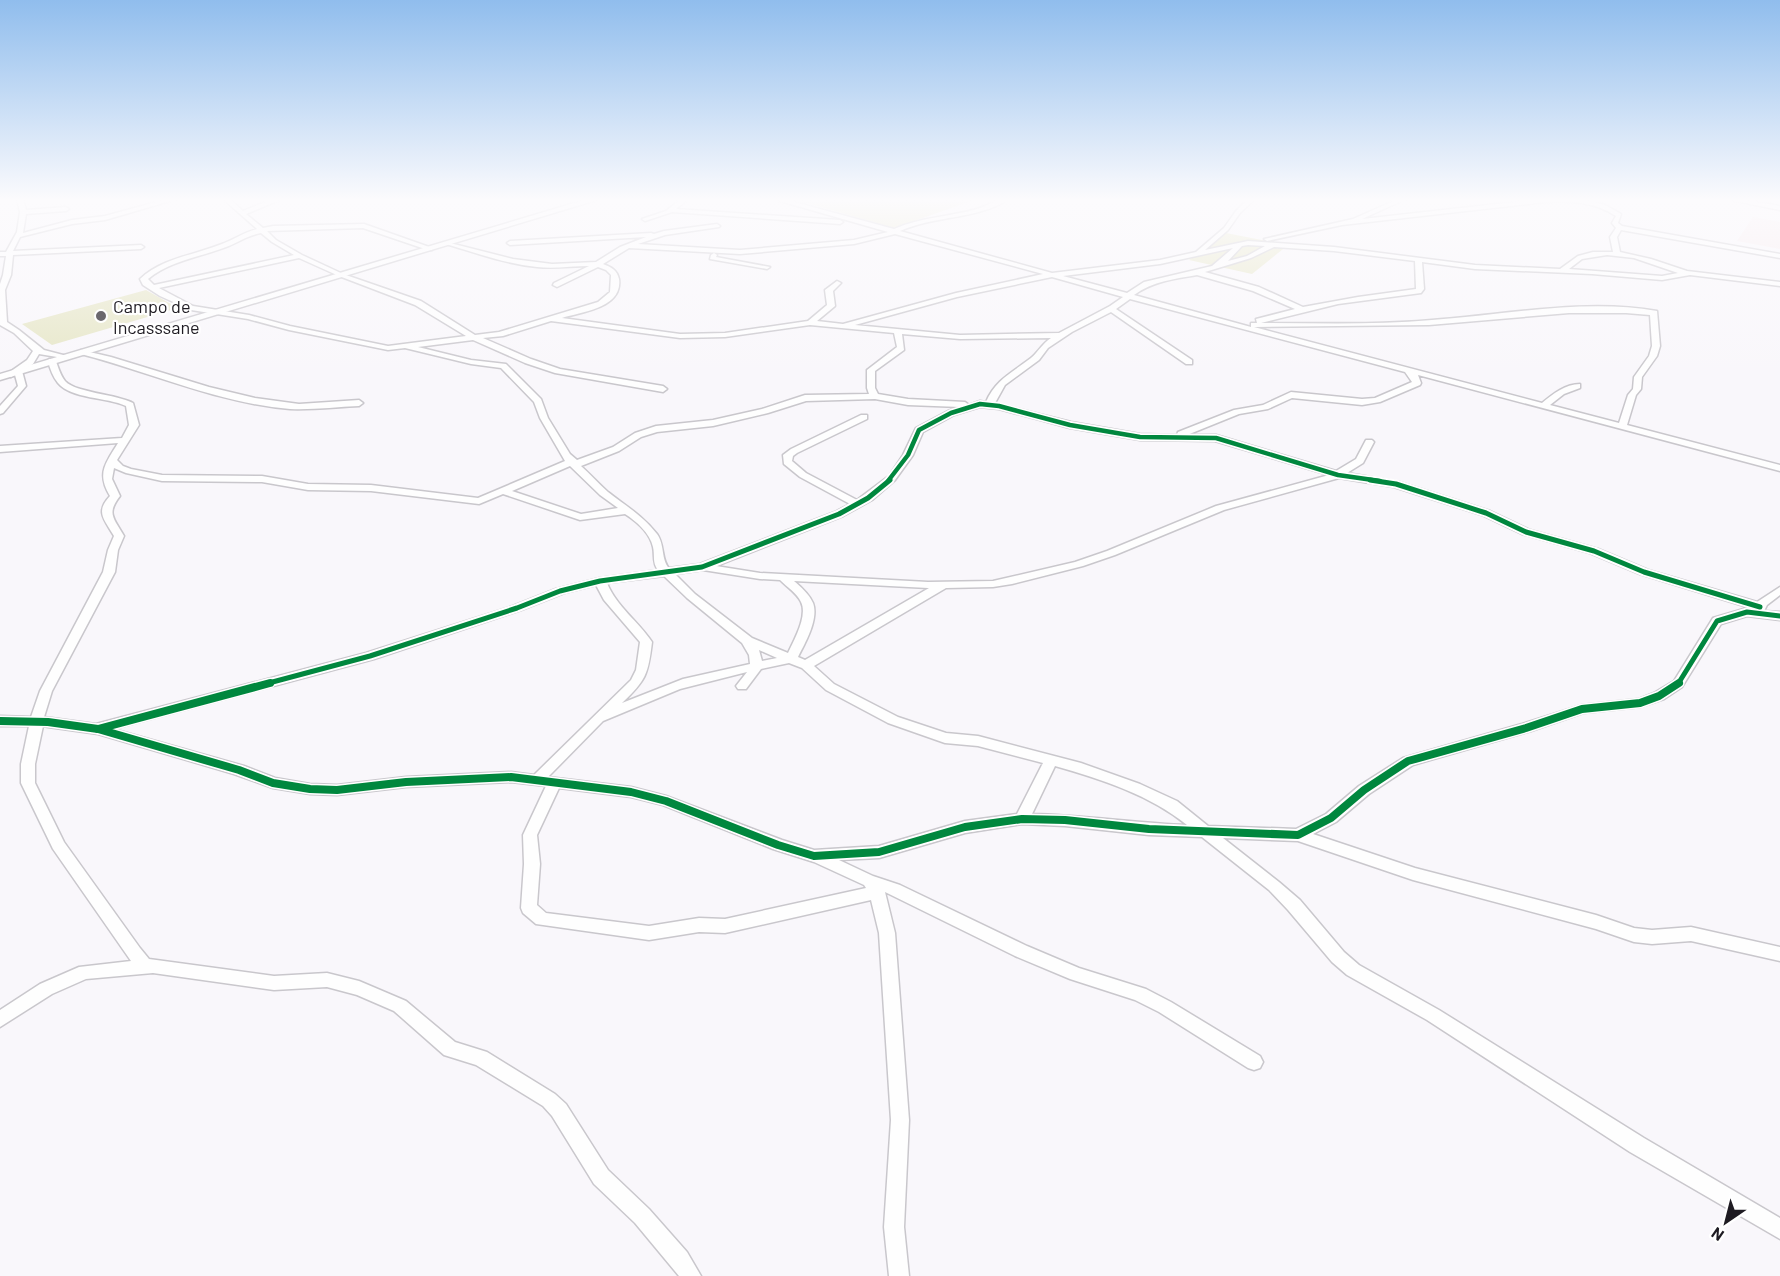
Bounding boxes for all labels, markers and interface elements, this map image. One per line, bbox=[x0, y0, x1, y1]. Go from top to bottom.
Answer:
place label: Campo de Incasssane bbox=[113, 295, 200, 338]
marker: Campo de Incasssane bbox=[94, 309, 108, 323]
north arrow bbox=[1696, 1192, 1756, 1252]
text: N bbox=[1707, 1224, 1727, 1246]

